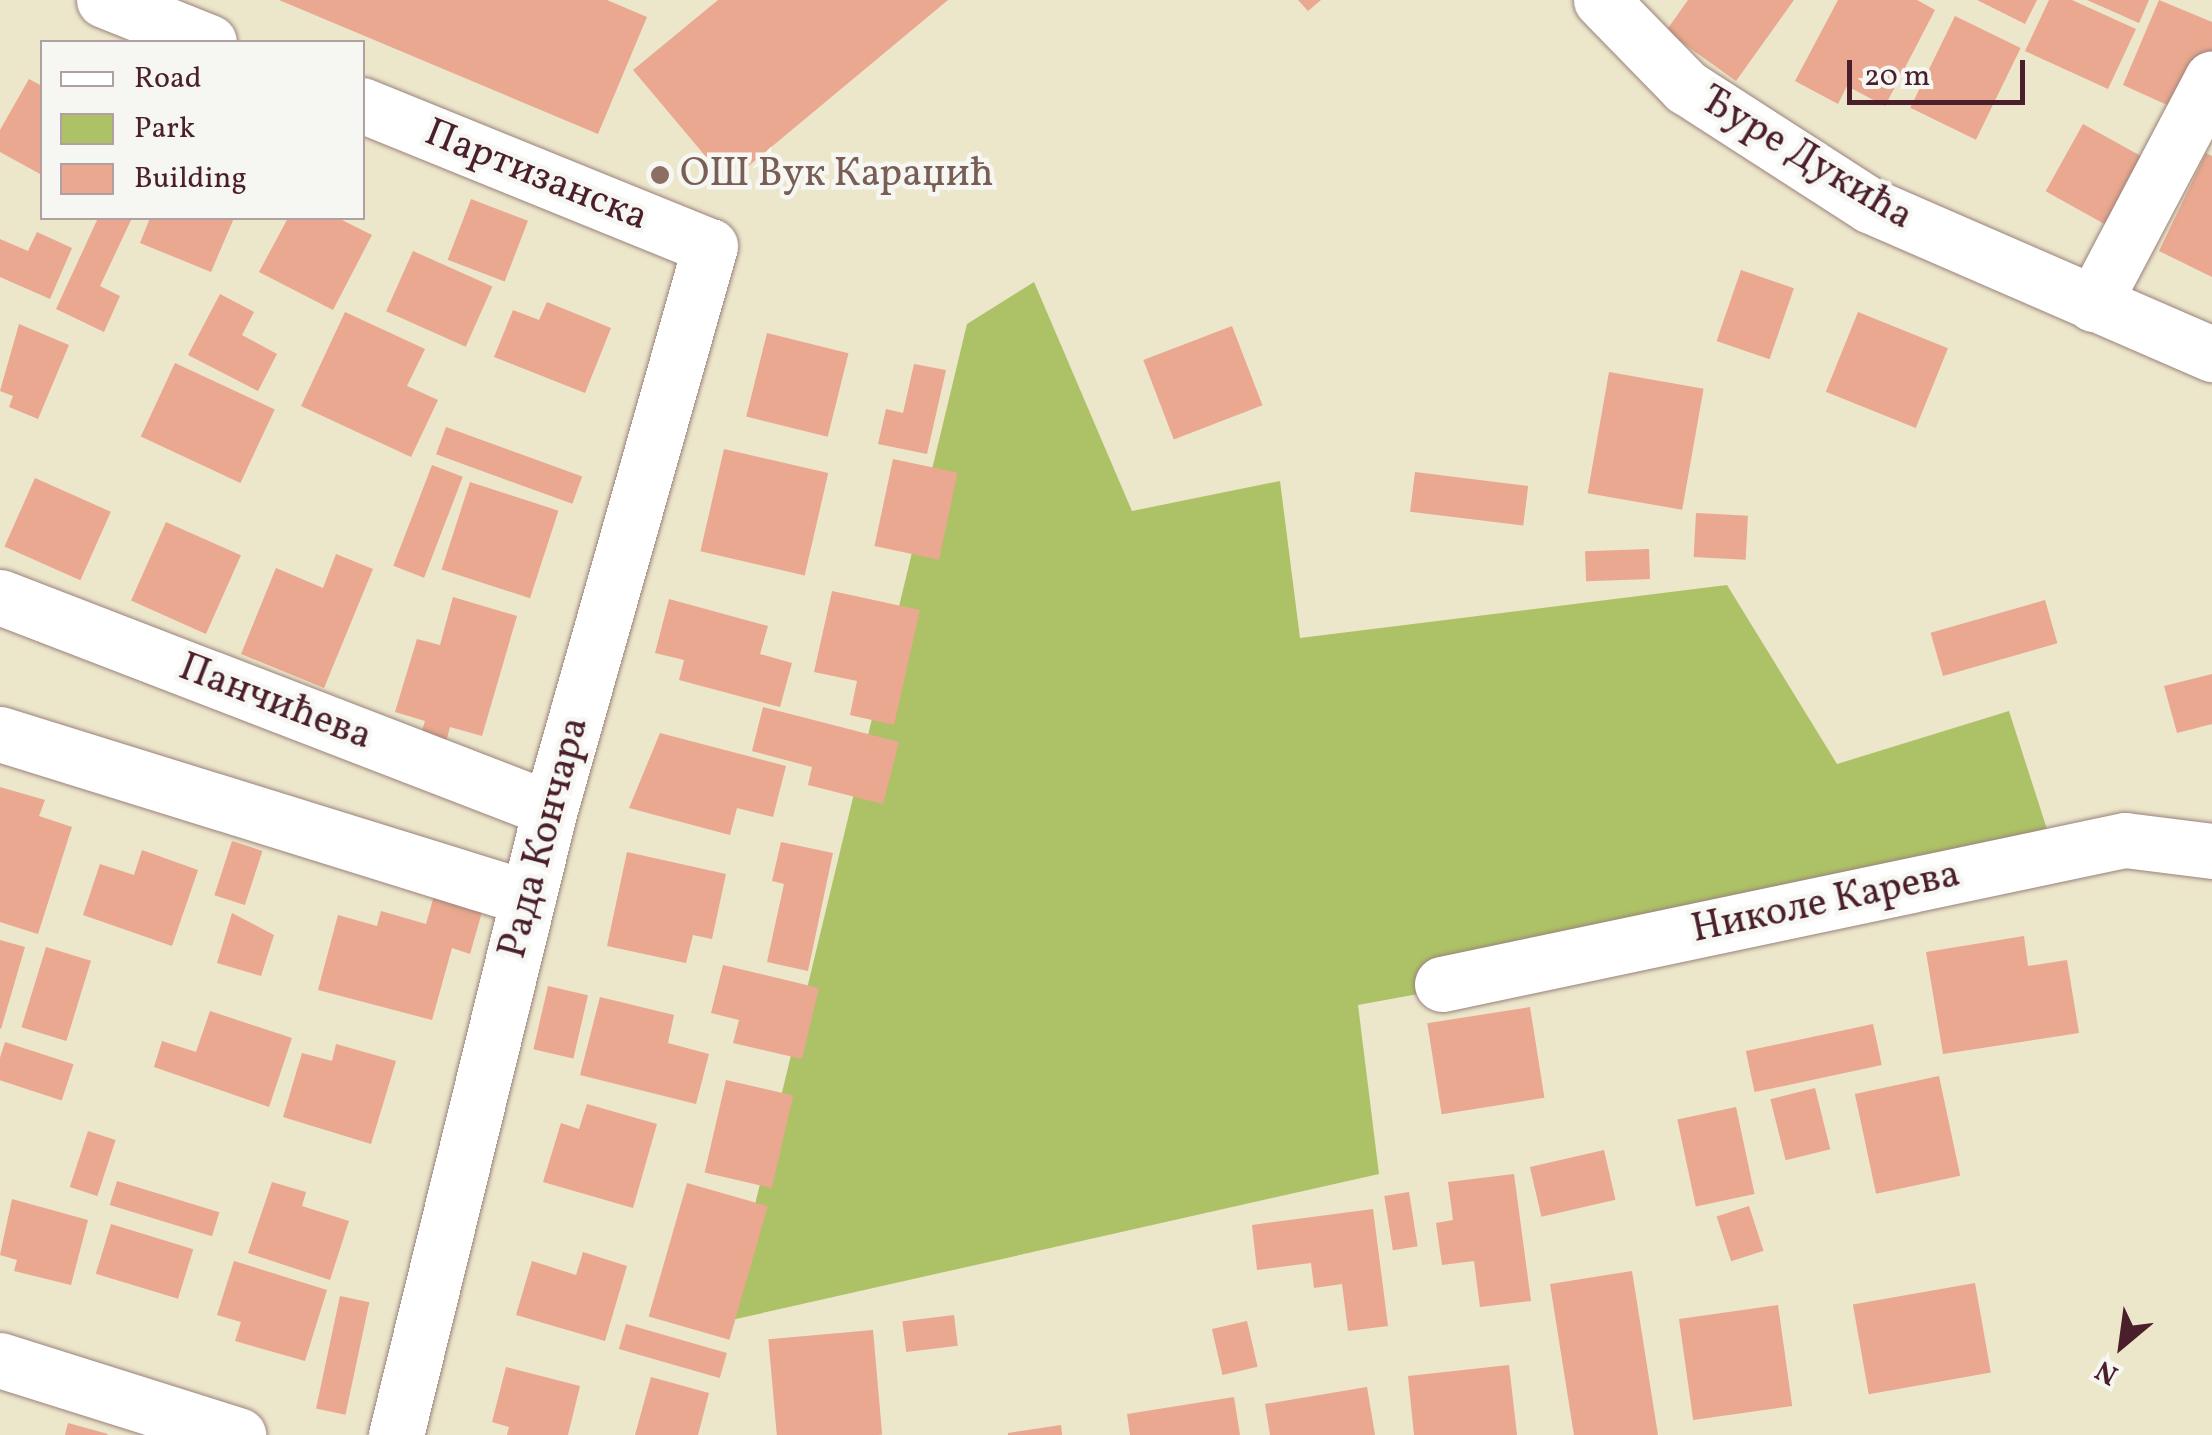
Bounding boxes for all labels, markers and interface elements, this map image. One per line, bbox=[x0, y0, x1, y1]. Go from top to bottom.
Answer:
legend bbox=[40, 40, 365, 220]
scale bar bbox=[1852, 40, 2030, 102]
text: 20 m bbox=[1864, 56, 1930, 98]
text: Road bbox=[134, 58, 202, 100]
street label: Ђуре Дукића bbox=[1691, 77, 1921, 241]
text: Park bbox=[134, 108, 195, 150]
street label: Партизанска bbox=[417, 109, 655, 243]
place label: ОШ Вук Караџић bbox=[680, 151, 994, 199]
text: Building bbox=[134, 158, 247, 200]
marker: ОШ Вук Караџић bbox=[649, 164, 671, 186]
street label: Панчићева bbox=[172, 644, 378, 762]
street label: Рада Кончара bbox=[490, 712, 600, 964]
street label: Николе Карева bbox=[1687, 851, 1965, 955]
north arrow bbox=[2072, 1295, 2172, 1395]
text: N bbox=[2089, 1350, 2126, 1394]

